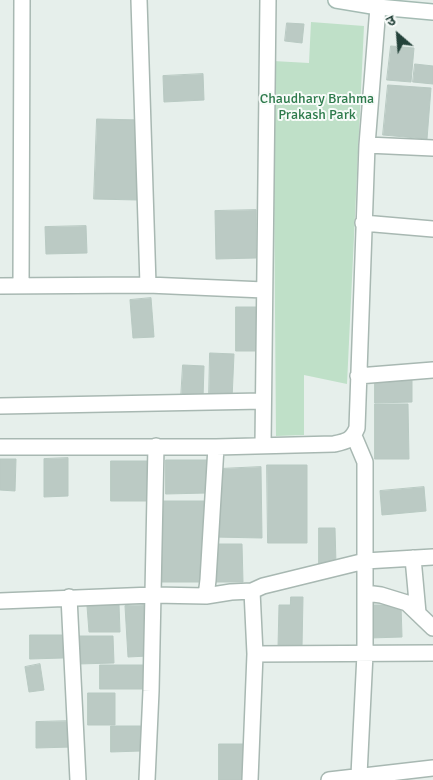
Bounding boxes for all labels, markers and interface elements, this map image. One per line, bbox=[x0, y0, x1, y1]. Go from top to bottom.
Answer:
north arrow bbox=[373, 10, 423, 60]
text: उ bbox=[383, 12, 398, 31]
park label: Chaudhary Brahma Prakash Park bbox=[260, 91, 374, 124]

